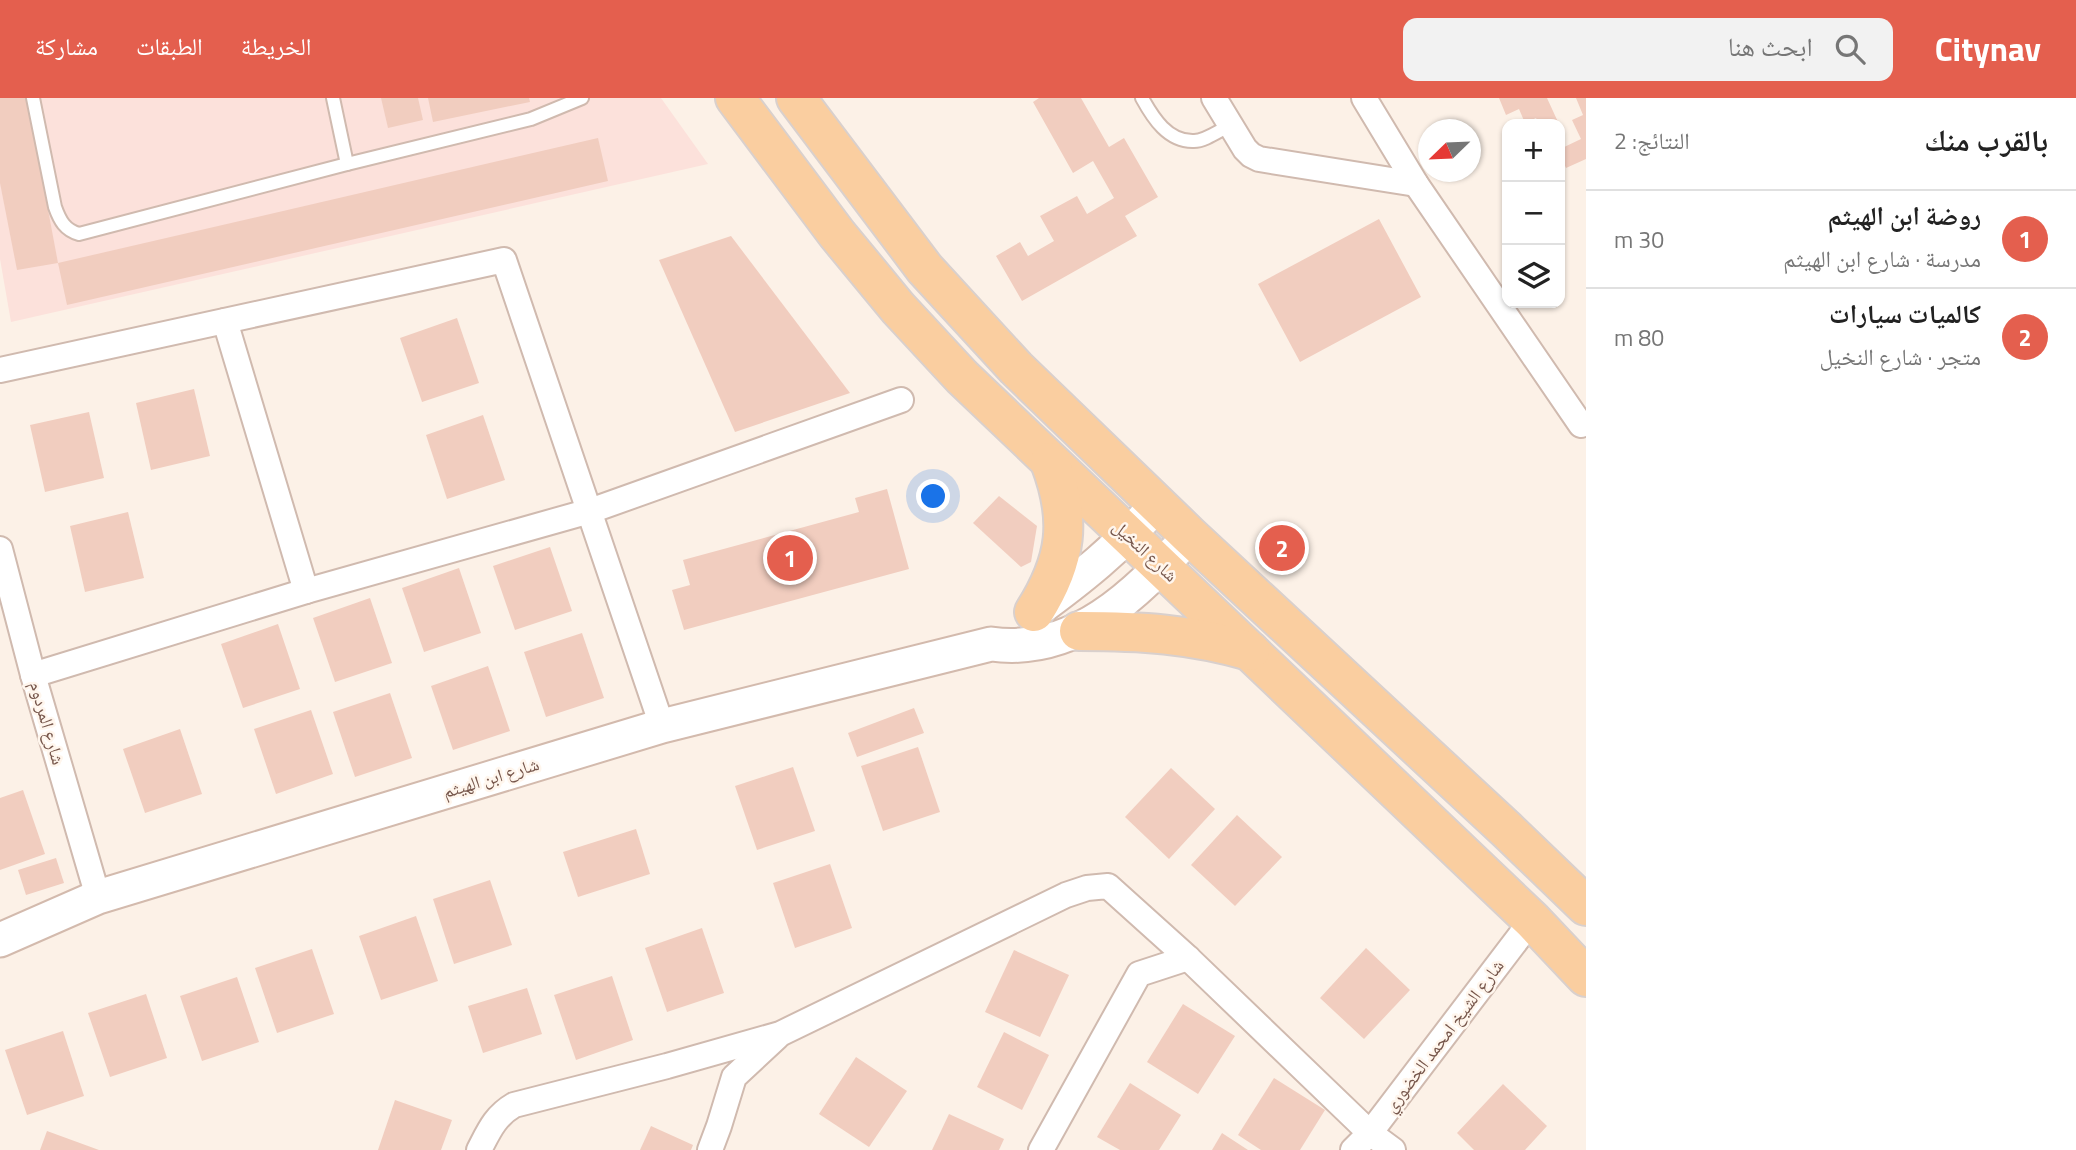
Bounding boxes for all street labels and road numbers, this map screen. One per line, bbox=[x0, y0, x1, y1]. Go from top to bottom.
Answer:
street label: شارع النخيل bbox=[1107, 513, 1184, 588]
street label: شارع المردوم bbox=[23, 678, 72, 768]
street label: شارع ابن الهيثم bbox=[439, 750, 542, 805]
street label: شارع الشيخ امحمد الخضوري bbox=[1377, 953, 1511, 1119]

